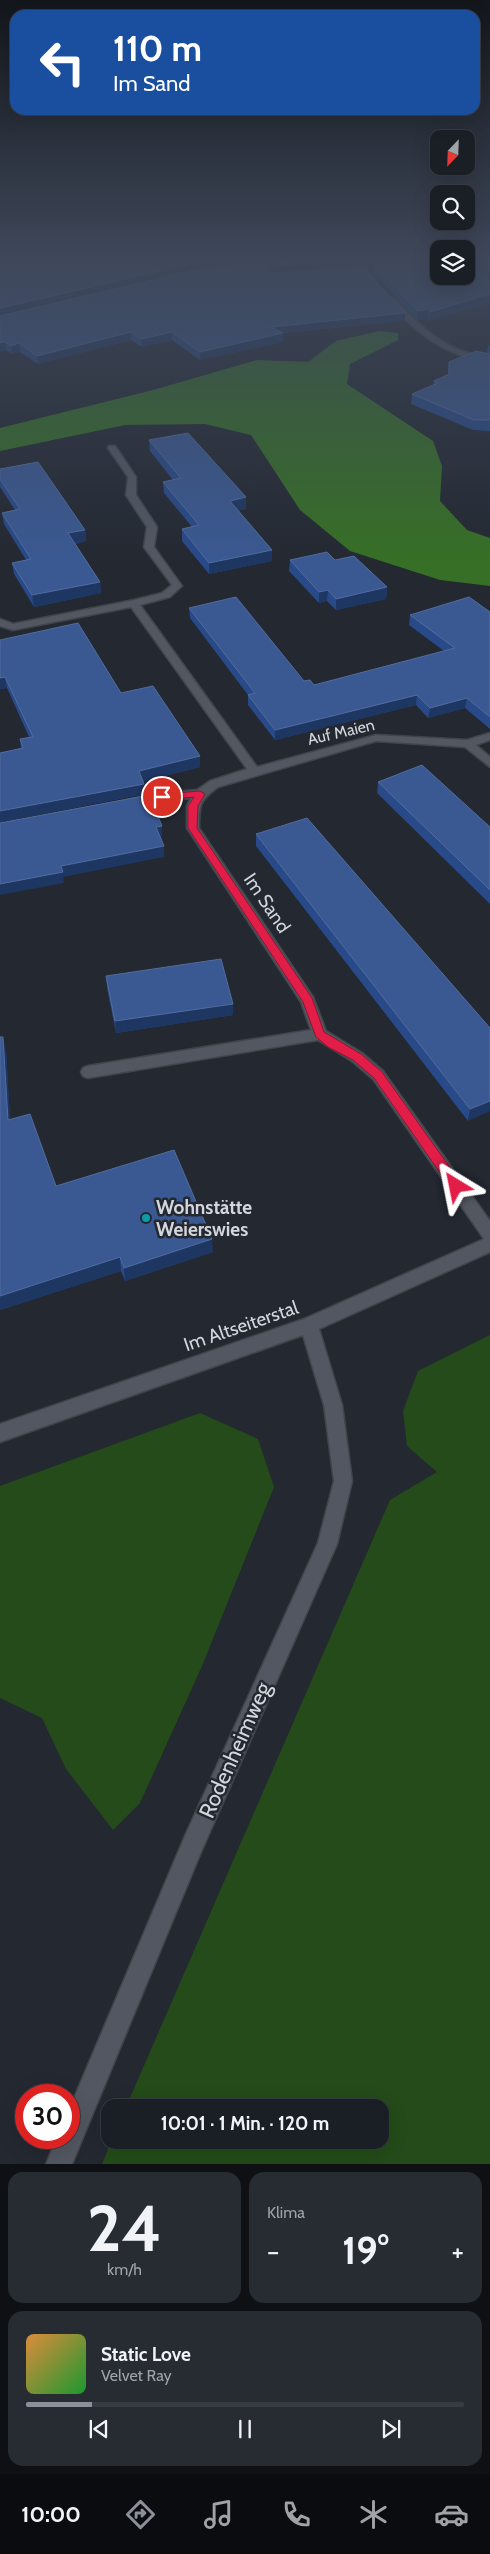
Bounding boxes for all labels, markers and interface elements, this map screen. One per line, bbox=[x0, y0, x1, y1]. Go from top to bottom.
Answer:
text: 110 m bbox=[113, 27, 202, 70]
icon: left bbox=[30, 30, 95, 95]
text: Im Sand bbox=[113, 70, 191, 97]
north arrow bbox=[430, 130, 475, 175]
map controls bbox=[430, 130, 475, 285]
button: search bbox=[430, 185, 475, 230]
button: layers bbox=[430, 240, 475, 285]
street label: Auf Maien bbox=[306, 715, 376, 749]
pin bbox=[141, 776, 183, 818]
icon: arrive bbox=[148, 783, 176, 811]
street label: Im Sand bbox=[239, 869, 295, 937]
position arrow bbox=[429, 1159, 481, 1211]
place label: Wohnstätte Weierswies bbox=[156, 1196, 252, 1241]
marker: Wohnstätte Weierswies bbox=[140, 1212, 152, 1224]
street label: Im Altseiterstal bbox=[181, 1296, 302, 1356]
street label: Rodenheimweg bbox=[193, 1677, 277, 1822]
speed limit sign: 30 bbox=[15, 2084, 80, 2149]
text: 10:01 · 1 Min. · 120 m bbox=[161, 2112, 329, 2135]
text: 24 bbox=[87, 2188, 162, 2267]
text: Klima bbox=[267, 2203, 305, 2222]
text: 19° bbox=[342, 2227, 389, 2274]
text: − bbox=[267, 2234, 279, 2268]
text: + bbox=[452, 2234, 464, 2268]
text: km/h bbox=[107, 2260, 142, 2279]
text: Static Love bbox=[101, 2343, 191, 2366]
text: Velvet Ray bbox=[101, 2366, 172, 2385]
icon: previous bbox=[85, 2415, 113, 2443]
icon: pause bbox=[231, 2415, 259, 2443]
icon: next bbox=[377, 2415, 405, 2443]
icon: directions bbox=[123, 2497, 158, 2532]
icon: music bbox=[201, 2497, 236, 2532]
icon: phone bbox=[279, 2497, 314, 2532]
icon: climate bbox=[356, 2497, 391, 2532]
icon: car bbox=[434, 2497, 469, 2532]
text: 10:00 bbox=[21, 2501, 81, 2528]

